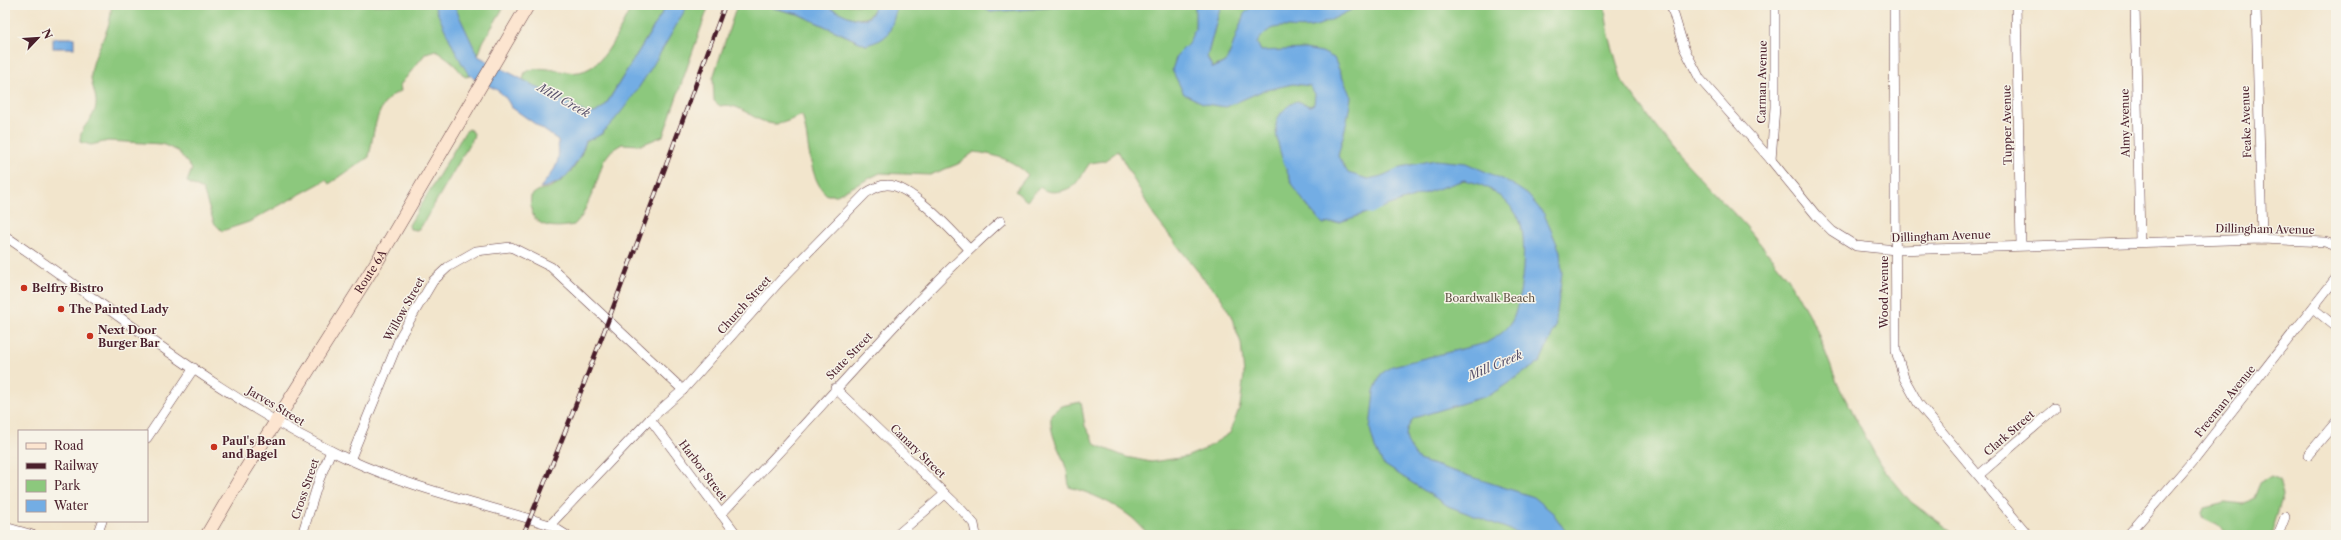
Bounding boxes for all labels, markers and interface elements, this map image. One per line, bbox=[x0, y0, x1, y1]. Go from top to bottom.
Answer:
north arrow bbox=[18, 18, 58, 58]
text: N bbox=[39, 26, 56, 41]
street label: Carman Avenue bbox=[1754, 40, 1770, 124]
water label: Mill Creek bbox=[534, 79, 593, 121]
street label: Tupper Avenue bbox=[1999, 85, 2015, 165]
street label: Feake Avenue bbox=[2238, 86, 2254, 158]
street label: Almy Avenue bbox=[2117, 89, 2133, 158]
street label: Dillingham Avenue bbox=[2215, 221, 2315, 237]
street label: Dillingham Avenue bbox=[1891, 227, 1991, 245]
street label: Route 6A bbox=[352, 247, 390, 296]
street label: Wood Avenue bbox=[1877, 256, 1891, 329]
street label: Church Street bbox=[714, 273, 774, 337]
street label: Willow Street bbox=[380, 274, 427, 344]
place label: Belfry Bistro bbox=[32, 281, 104, 295]
marker: Belfry Bistro bbox=[19, 283, 29, 293]
park label: Boardwalk Beach bbox=[1445, 291, 1535, 305]
place label: The Painted Lady bbox=[69, 302, 169, 316]
marker: The Painted Lady bbox=[56, 304, 66, 314]
place label: Next Door Burger Bar bbox=[98, 323, 160, 350]
street label: State Street bbox=[823, 329, 875, 383]
marker: Next Door Burger Bar bbox=[85, 331, 95, 341]
water label: Mill Creek bbox=[1464, 347, 1525, 384]
street label: Freeman Avenue bbox=[2192, 362, 2258, 440]
street label: Jarves Street bbox=[243, 382, 308, 429]
street label: Clark Street bbox=[1981, 407, 2037, 459]
street label: Canary Street bbox=[887, 421, 949, 481]
legend bbox=[18, 430, 148, 522]
place label: Paul's Bean and Bagel bbox=[222, 434, 286, 461]
street label: Harbor Street bbox=[676, 437, 730, 503]
text: Road bbox=[54, 438, 84, 453]
marker: Paul's Bean and Bagel bbox=[209, 442, 219, 452]
street label: Cross Street bbox=[288, 457, 322, 521]
text: Railway bbox=[54, 458, 99, 473]
text: Park bbox=[54, 478, 81, 493]
text: Water bbox=[53, 498, 88, 513]

